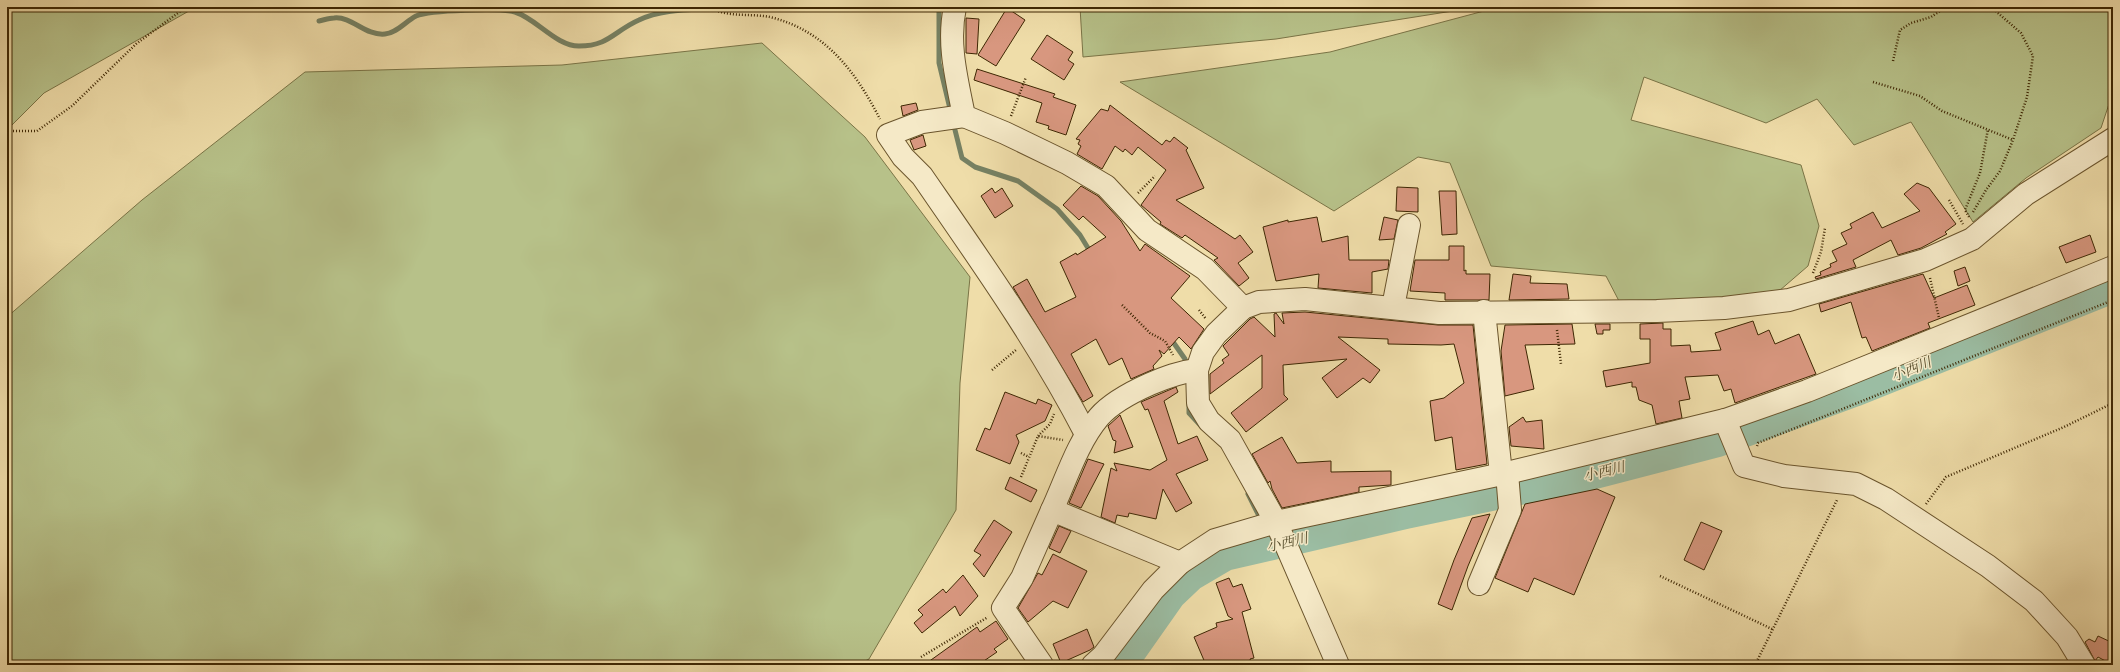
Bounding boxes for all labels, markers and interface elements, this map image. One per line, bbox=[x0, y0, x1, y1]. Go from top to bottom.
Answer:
water label: 小西川 bbox=[1888, 352, 1936, 385]
water label: 小西川 bbox=[1581, 457, 1628, 485]
water label: 小西川 bbox=[1265, 528, 1311, 555]

